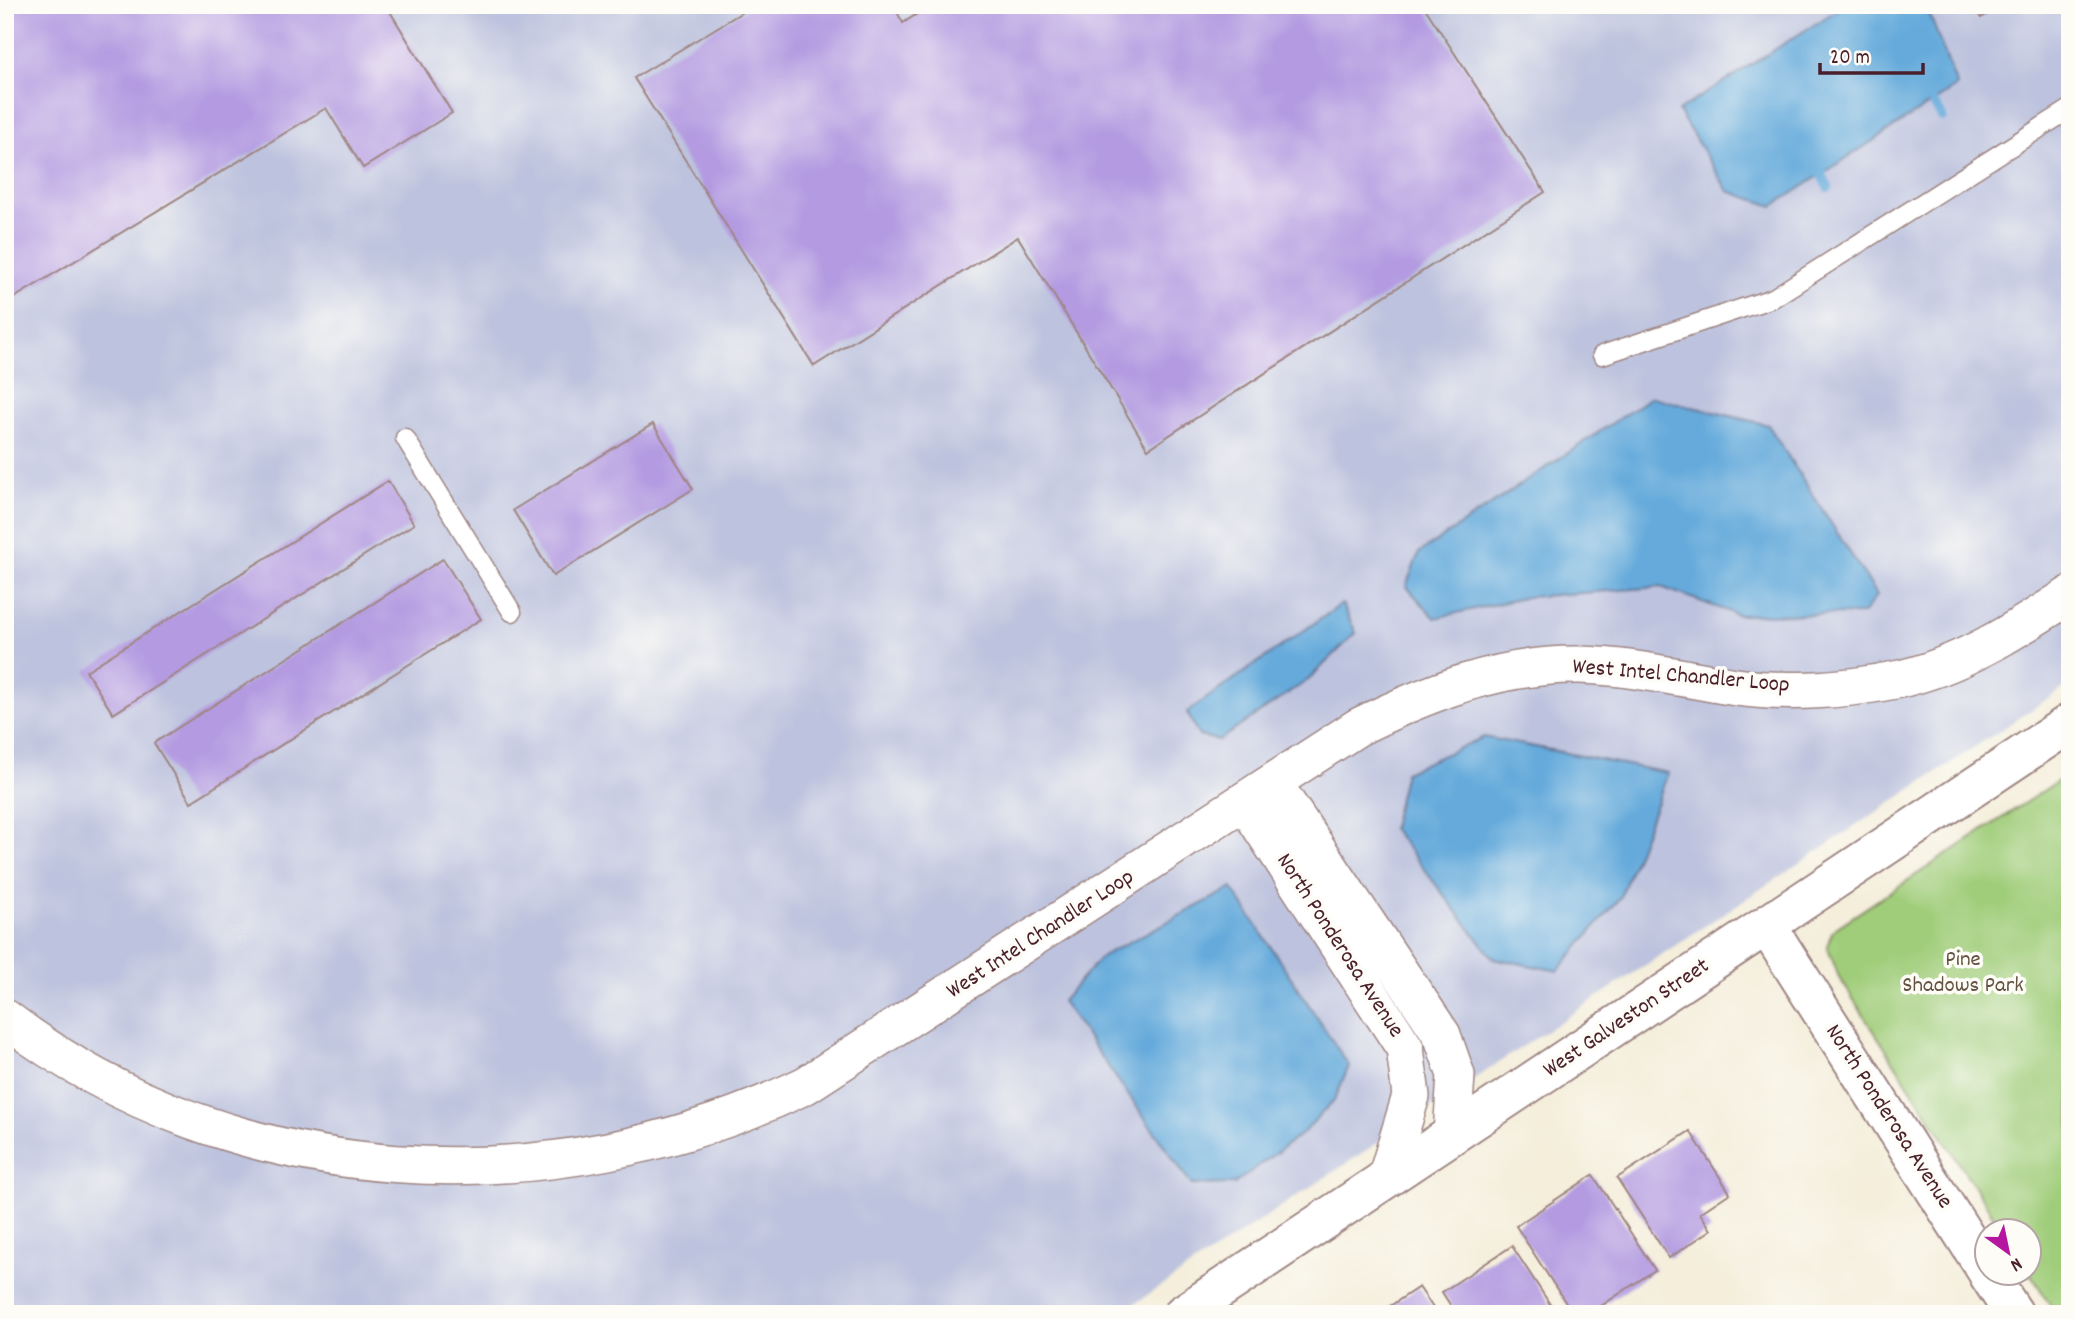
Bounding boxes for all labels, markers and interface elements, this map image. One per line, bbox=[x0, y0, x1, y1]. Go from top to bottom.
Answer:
scale bar bbox=[1820, 32, 1923, 76]
text: 20 m bbox=[1830, 44, 1870, 74]
street label: West Intel Chandler Loop bbox=[1571, 651, 1791, 703]
street label: North Ponderosa Avenue bbox=[1267, 847, 1411, 1045]
street label: West Intel Chandler Loop bbox=[941, 862, 1141, 1008]
park label: Pine Shadows Park bbox=[1902, 944, 2024, 1003]
street label: West Galveston Street bbox=[1537, 951, 1717, 1087]
street label: North Ponderosa Avenue bbox=[1816, 1018, 1960, 1216]
north arrow bbox=[1974, 1218, 2044, 1288]
text: N bbox=[2004, 1249, 2027, 1277]

